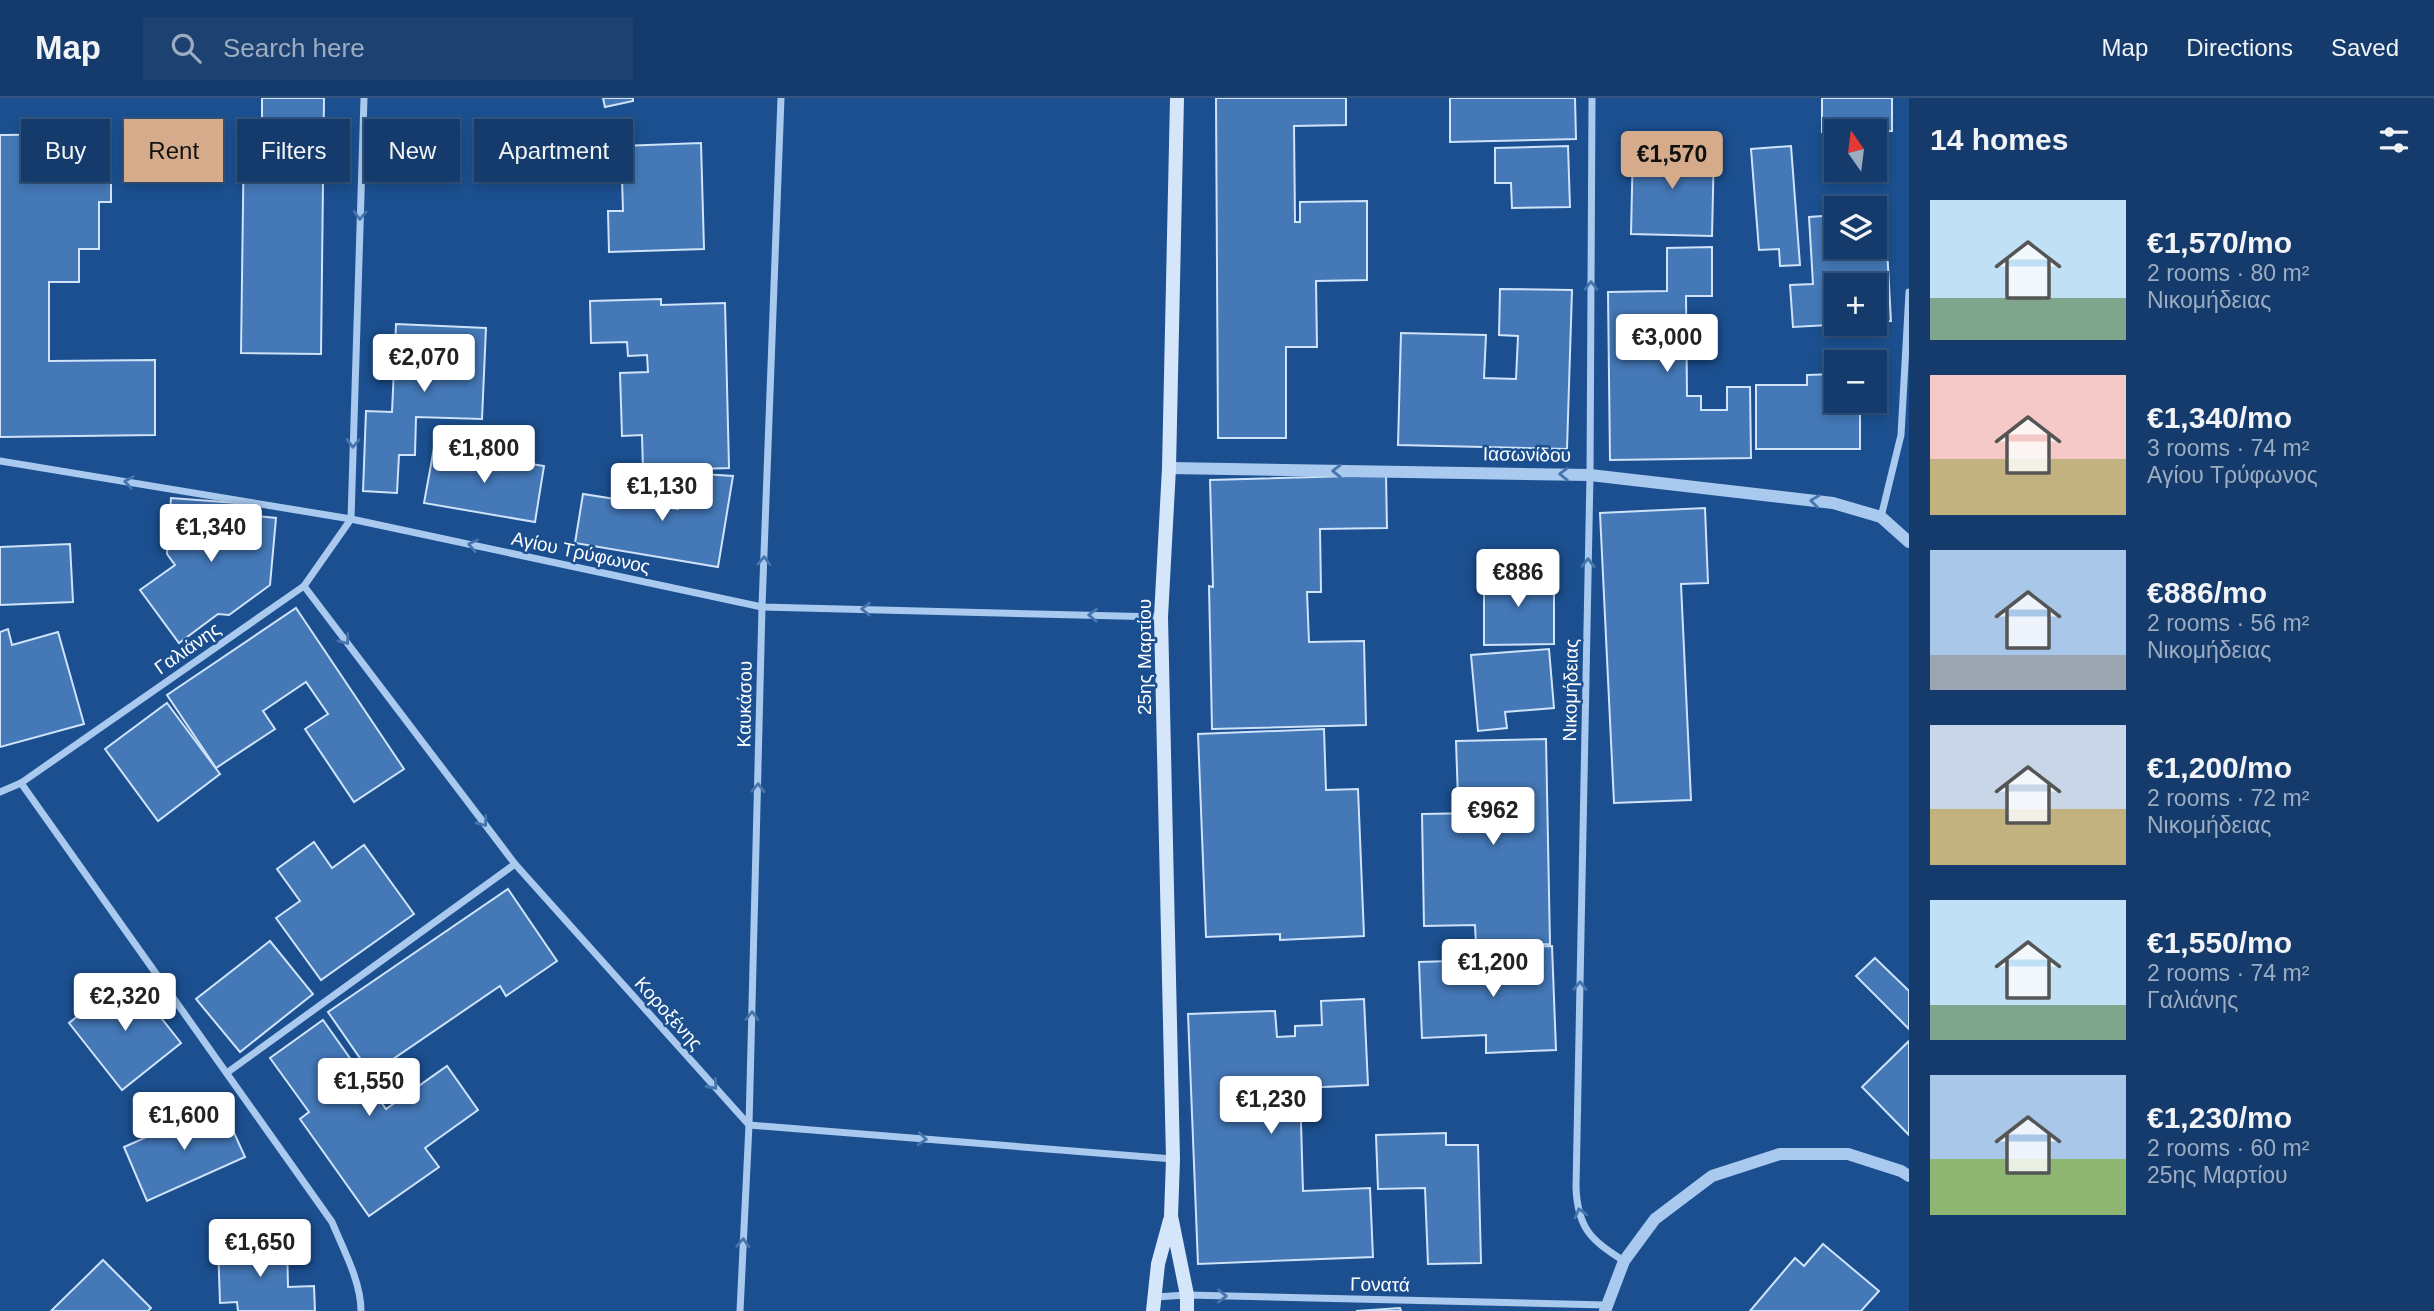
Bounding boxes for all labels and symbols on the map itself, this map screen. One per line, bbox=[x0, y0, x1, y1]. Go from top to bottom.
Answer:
north arrow bbox=[1824, 119, 1886, 182]
pin: €1,570 bbox=[1615, 132, 1729, 191]
one-way arrow bbox=[353, 210, 368, 221]
one-way arrow bbox=[1583, 281, 1599, 291]
pin: €3,000 bbox=[1610, 314, 1724, 374]
pin: €2,070 bbox=[367, 334, 481, 394]
pin: €1,800 bbox=[427, 426, 541, 485]
one-way arrow bbox=[345, 438, 361, 448]
street label: Ιασωνίδου bbox=[1483, 443, 1571, 466]
one-way arrow bbox=[1331, 463, 1341, 479]
pin: €1,130 bbox=[605, 464, 719, 523]
one-way arrow bbox=[1558, 466, 1569, 482]
one-way arrow bbox=[123, 475, 135, 490]
one-way arrow bbox=[1809, 493, 1820, 508]
pin: €1,340 bbox=[154, 504, 268, 564]
street label: Αγίου Τρύφωνος bbox=[510, 528, 652, 577]
one-way arrow bbox=[467, 539, 479, 553]
pin: €886 bbox=[1477, 550, 1559, 609]
one-way arrow bbox=[756, 555, 772, 565]
one-way arrow bbox=[1580, 557, 1596, 568]
street label: 25ης Μαρτίου bbox=[1134, 599, 1155, 715]
one-way arrow bbox=[860, 602, 871, 617]
one-way arrow bbox=[1087, 608, 1098, 623]
street label: Γαλιάνης bbox=[150, 618, 224, 679]
one-way arrow bbox=[337, 633, 350, 645]
street label: Νικομήδειας bbox=[1559, 638, 1582, 742]
street label: Καυκάσου bbox=[733, 660, 756, 748]
one-way arrow bbox=[750, 782, 765, 793]
pin: €962 bbox=[1452, 788, 1534, 847]
one-way arrow bbox=[475, 814, 487, 826]
pin: €1,200 bbox=[1436, 940, 1550, 999]
street label: Κοροξένης bbox=[631, 973, 707, 1054]
pin: €2,320 bbox=[68, 974, 182, 1033]
one-way arrow bbox=[1572, 981, 1588, 991]
one-way arrow bbox=[744, 1010, 760, 1020]
pin: €1,550 bbox=[312, 1058, 426, 1118]
pin: €1,230 bbox=[1214, 1076, 1328, 1136]
one-way arrow bbox=[705, 1077, 717, 1090]
pin: €1,600 bbox=[127, 1093, 241, 1152]
one-way arrow bbox=[917, 1131, 928, 1146]
one-way arrow bbox=[1574, 1207, 1588, 1219]
pin: €1,650 bbox=[203, 1220, 317, 1279]
one-way arrow bbox=[736, 1237, 751, 1248]
street label: Γονατά bbox=[1350, 1273, 1410, 1296]
one-way arrow bbox=[1217, 1289, 1228, 1304]

